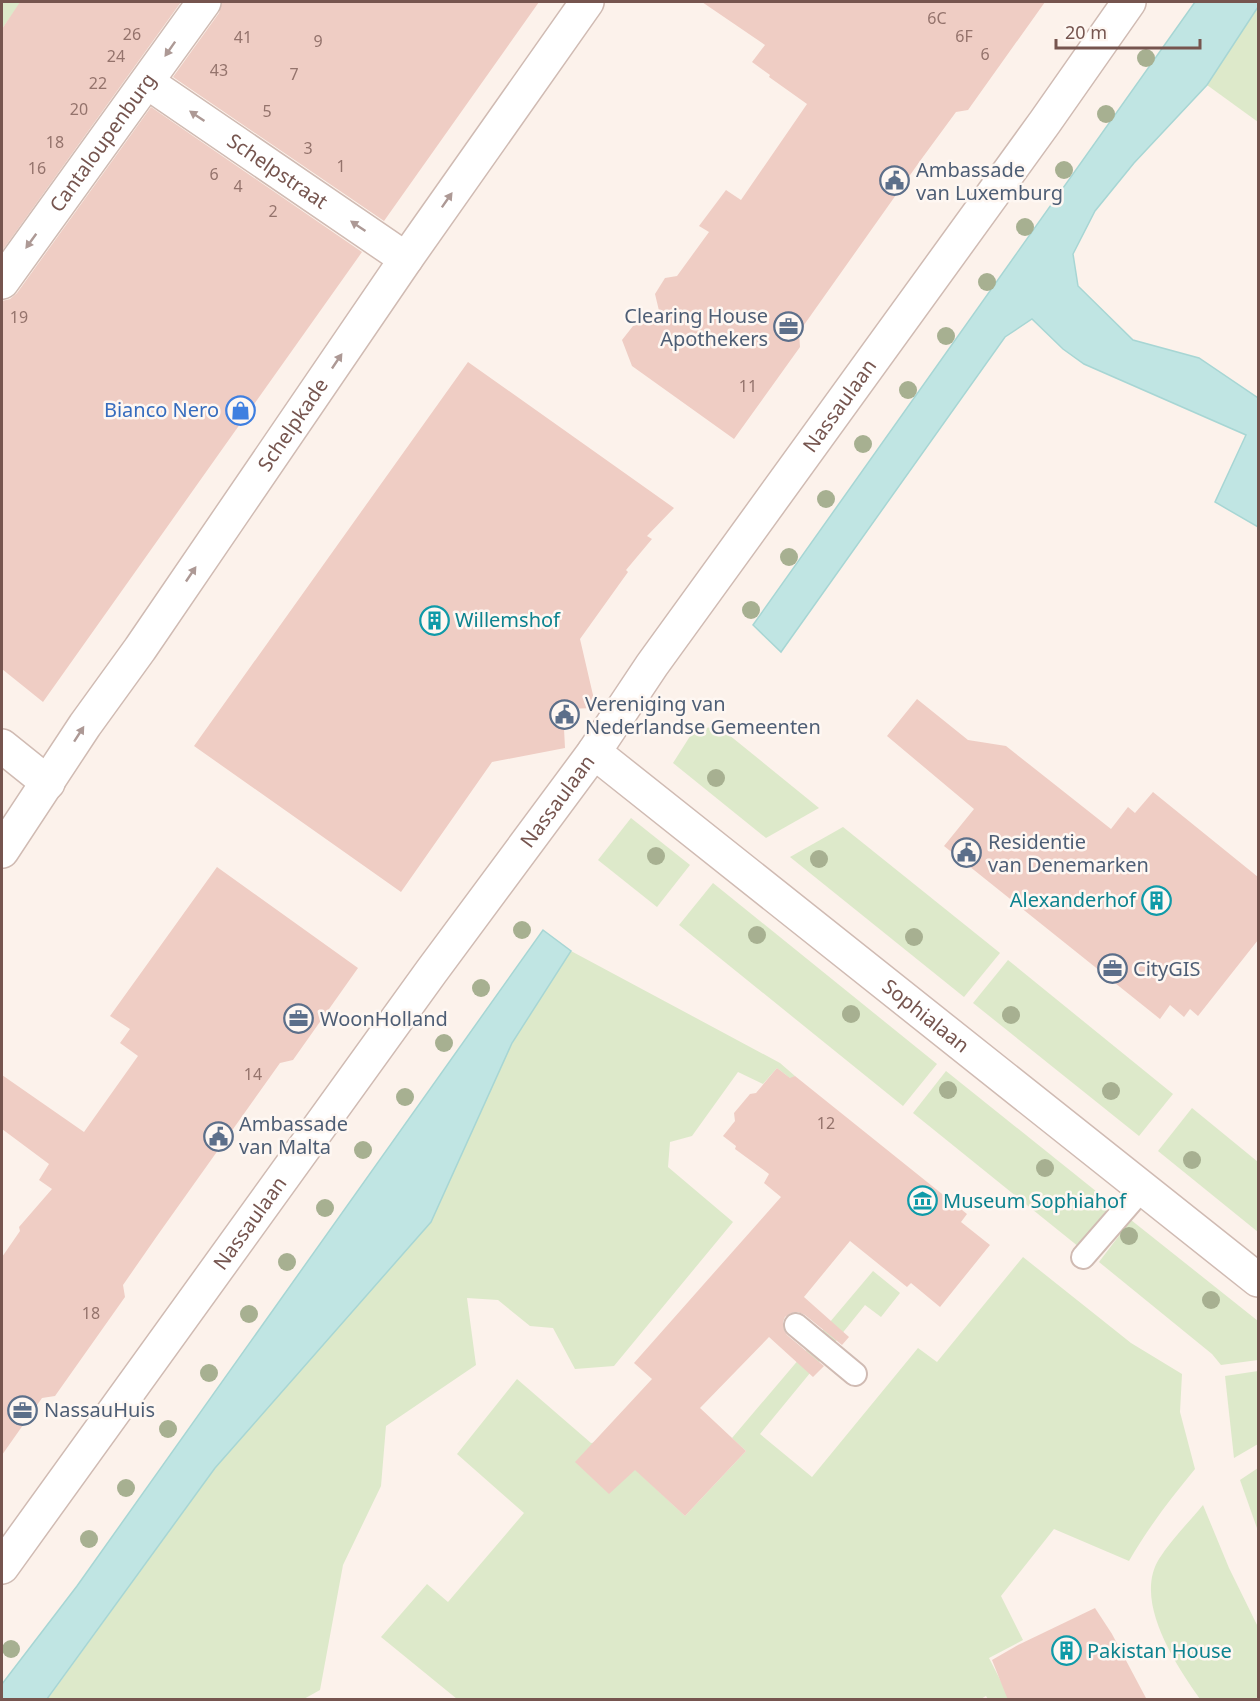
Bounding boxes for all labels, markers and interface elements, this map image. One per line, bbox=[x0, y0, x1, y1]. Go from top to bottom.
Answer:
house number: 6C bbox=[927, 7, 947, 29]
scale bar bbox=[1056, 12, 1200, 50]
text: 20 m bbox=[1065, 20, 1107, 44]
house number: 26 bbox=[123, 23, 141, 45]
house number: 6F bbox=[955, 25, 973, 47]
house number: 41 bbox=[234, 26, 252, 48]
house number: 9 bbox=[313, 30, 323, 52]
one-way arrow bbox=[164, 41, 176, 57]
house number: 6 bbox=[980, 43, 990, 65]
house number: 24 bbox=[107, 45, 125, 67]
house number: 43 bbox=[210, 59, 228, 81]
house number: 7 bbox=[289, 63, 299, 85]
street label: Cantaloupenburg bbox=[43, 67, 162, 217]
house number: 22 bbox=[89, 72, 107, 94]
house number: 20 bbox=[70, 98, 88, 120]
house number: 5 bbox=[262, 100, 272, 122]
one-way arrow bbox=[189, 111, 205, 122]
street label: Schelpstraat bbox=[222, 127, 333, 215]
house number: 18 bbox=[46, 131, 64, 153]
house number: 3 bbox=[303, 137, 313, 159]
house number: 1 bbox=[336, 155, 346, 177]
place label: Ambassade van Luxemburg bbox=[916, 156, 1063, 206]
house number: 16 bbox=[28, 157, 46, 179]
house number: 6 bbox=[209, 163, 219, 185]
public building icon: Ambassade van Luxemburg bbox=[879, 165, 911, 197]
house number: 4 bbox=[233, 175, 243, 197]
one-way arrow bbox=[441, 193, 453, 209]
house number: 2 bbox=[268, 200, 278, 222]
one-way arrow bbox=[350, 221, 366, 232]
one-way arrow bbox=[25, 233, 37, 249]
place label: Clearing House Apothekers bbox=[624, 302, 768, 352]
house number: 19 bbox=[10, 306, 28, 328]
office icon: Clearing House Apothekers bbox=[773, 311, 805, 343]
one-way arrow bbox=[331, 352, 342, 369]
street label: Nassaulaan bbox=[796, 353, 882, 458]
street label: Schelpkade bbox=[251, 373, 334, 476]
house number: 11 bbox=[739, 375, 757, 397]
shop icon: Bianco Nero bbox=[224, 394, 256, 426]
place label: Bianco Nero bbox=[104, 396, 219, 423]
one-way arrow bbox=[185, 566, 197, 582]
building icon: Willemshof bbox=[418, 604, 450, 636]
place label: Willemshof bbox=[455, 606, 561, 633]
place label: Vereniging van Nederlandse Gemeenten bbox=[585, 690, 821, 740]
public building icon: Vereniging van Nederlandse Gemeenten bbox=[548, 699, 580, 731]
one-way arrow bbox=[74, 725, 85, 742]
street label: Nassaulaan bbox=[514, 749, 600, 853]
place label: Residentie van Denemarken bbox=[988, 828, 1149, 878]
public building icon: Residentie van Denemarken bbox=[951, 837, 983, 869]
building icon: Alexanderhof bbox=[1141, 884, 1173, 916]
place label: Alexanderhof bbox=[1010, 886, 1137, 913]
office icon: CityGIS bbox=[1096, 953, 1128, 985]
place label: CityGIS bbox=[1133, 955, 1201, 982]
street label: Sophialaan bbox=[877, 973, 975, 1058]
office icon: WoonHolland bbox=[283, 1003, 315, 1035]
place label: WoonHolland bbox=[320, 1005, 448, 1032]
house number: 14 bbox=[244, 1063, 262, 1085]
place label: Ambassade van Malta bbox=[239, 1110, 348, 1160]
house number: 12 bbox=[817, 1112, 835, 1134]
public building icon: Ambassade van Malta bbox=[202, 1120, 234, 1152]
street label: Nassaulaan bbox=[207, 1171, 292, 1275]
museum icon: Museum Sophiahof bbox=[906, 1185, 938, 1217]
place label: Museum Sophiahof bbox=[943, 1187, 1127, 1214]
house number: 18 bbox=[82, 1302, 100, 1324]
office icon: NassauHuis bbox=[7, 1394, 39, 1426]
place label: NassauHuis bbox=[44, 1396, 155, 1423]
building icon: Pakistan House bbox=[1050, 1635, 1082, 1667]
place label: Pakistan House bbox=[1087, 1637, 1232, 1664]

